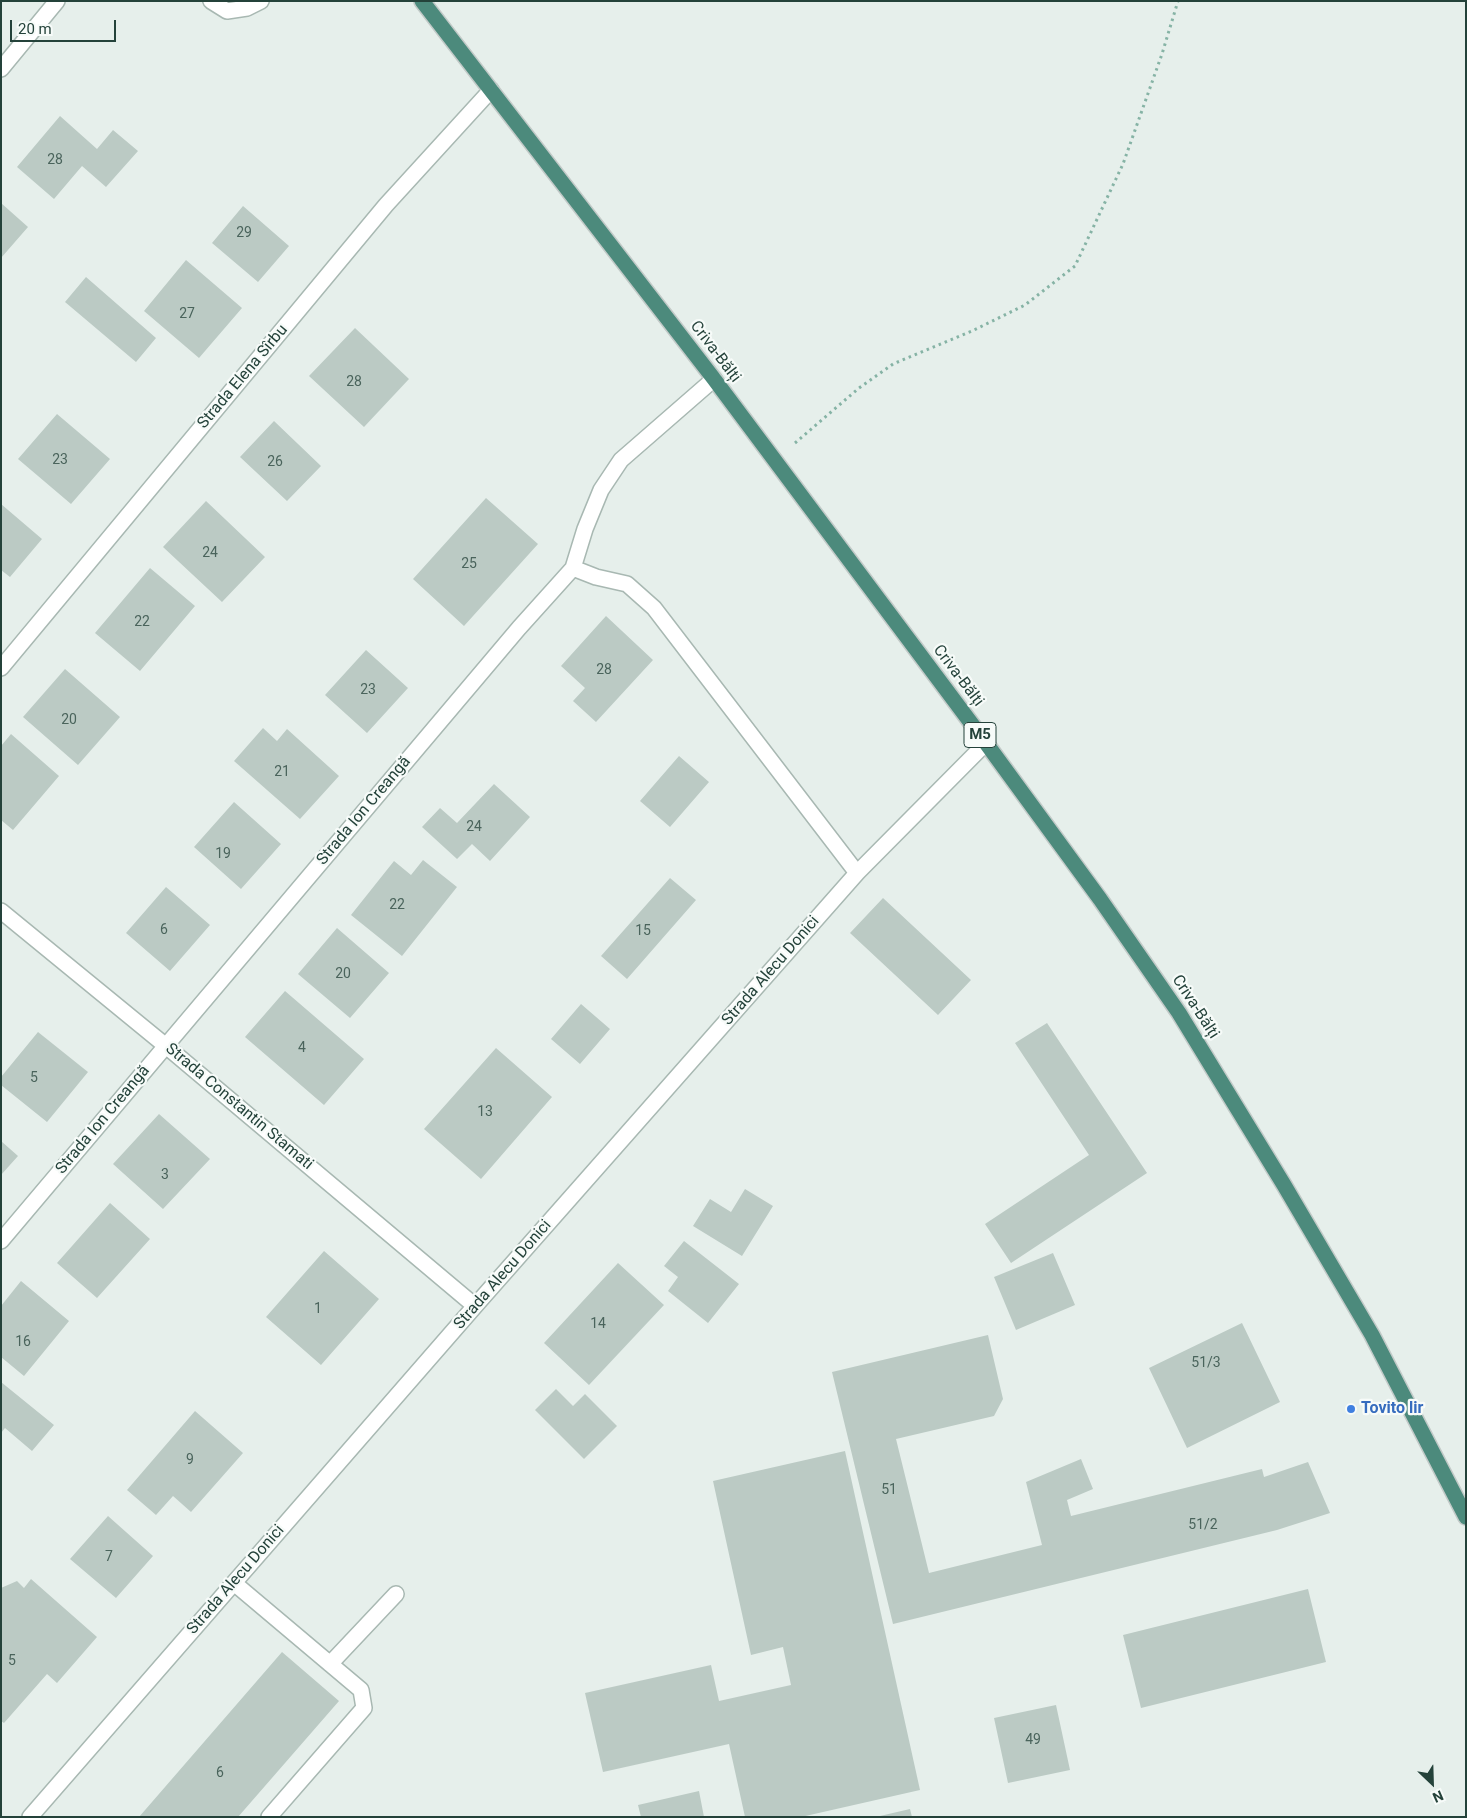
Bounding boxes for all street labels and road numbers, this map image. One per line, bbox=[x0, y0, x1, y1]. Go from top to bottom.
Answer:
street label: Criva-Bălți bbox=[686, 317, 744, 387]
street label: Strada Elena Sîrbu bbox=[194, 321, 292, 433]
street label: Criva-Bălți bbox=[929, 641, 987, 711]
road number: M5 bbox=[964, 722, 996, 748]
street label: Strada Ion Creangă bbox=[313, 753, 415, 869]
street label: Strada Alecu Donici bbox=[718, 912, 824, 1030]
street label: Criva-Bălți bbox=[1167, 972, 1223, 1042]
street label: Strada Constantin Stamati bbox=[161, 1040, 317, 1174]
street label: Strada Ion Creangă bbox=[52, 1062, 154, 1178]
street label: Strada Alecu Donici bbox=[450, 1216, 556, 1334]
street label: Strada Alecu Donici bbox=[183, 1521, 289, 1639]

